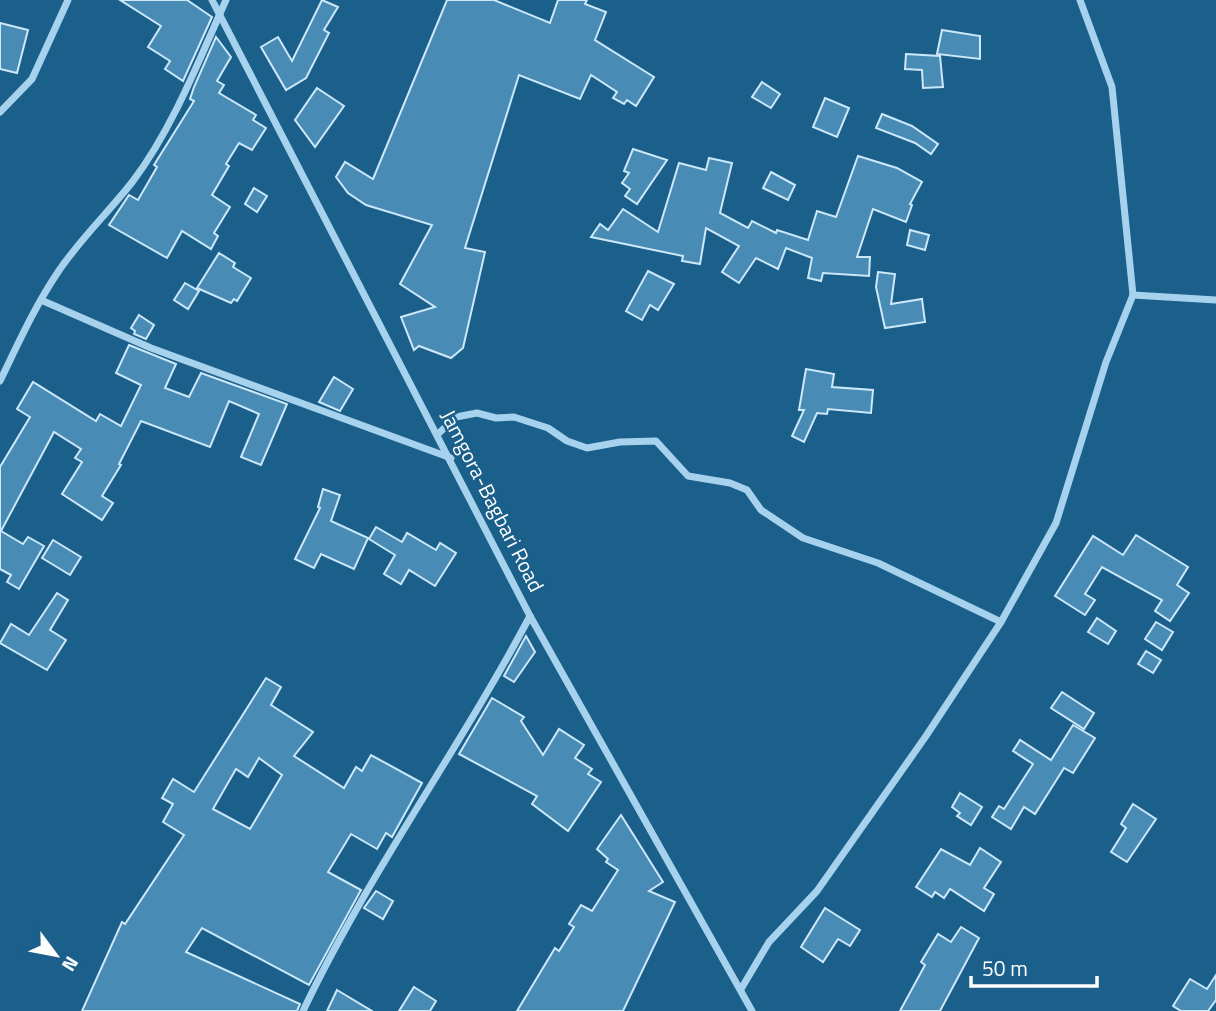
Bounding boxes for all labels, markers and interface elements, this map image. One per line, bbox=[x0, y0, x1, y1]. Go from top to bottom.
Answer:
street label: Jamgora-Bagbari Road bbox=[433, 404, 553, 597]
north arrow bbox=[21, 920, 91, 990]
scale bar bbox=[971, 944, 1097, 988]
text: N bbox=[55, 951, 87, 978]
text: 50 m bbox=[982, 952, 1028, 984]

